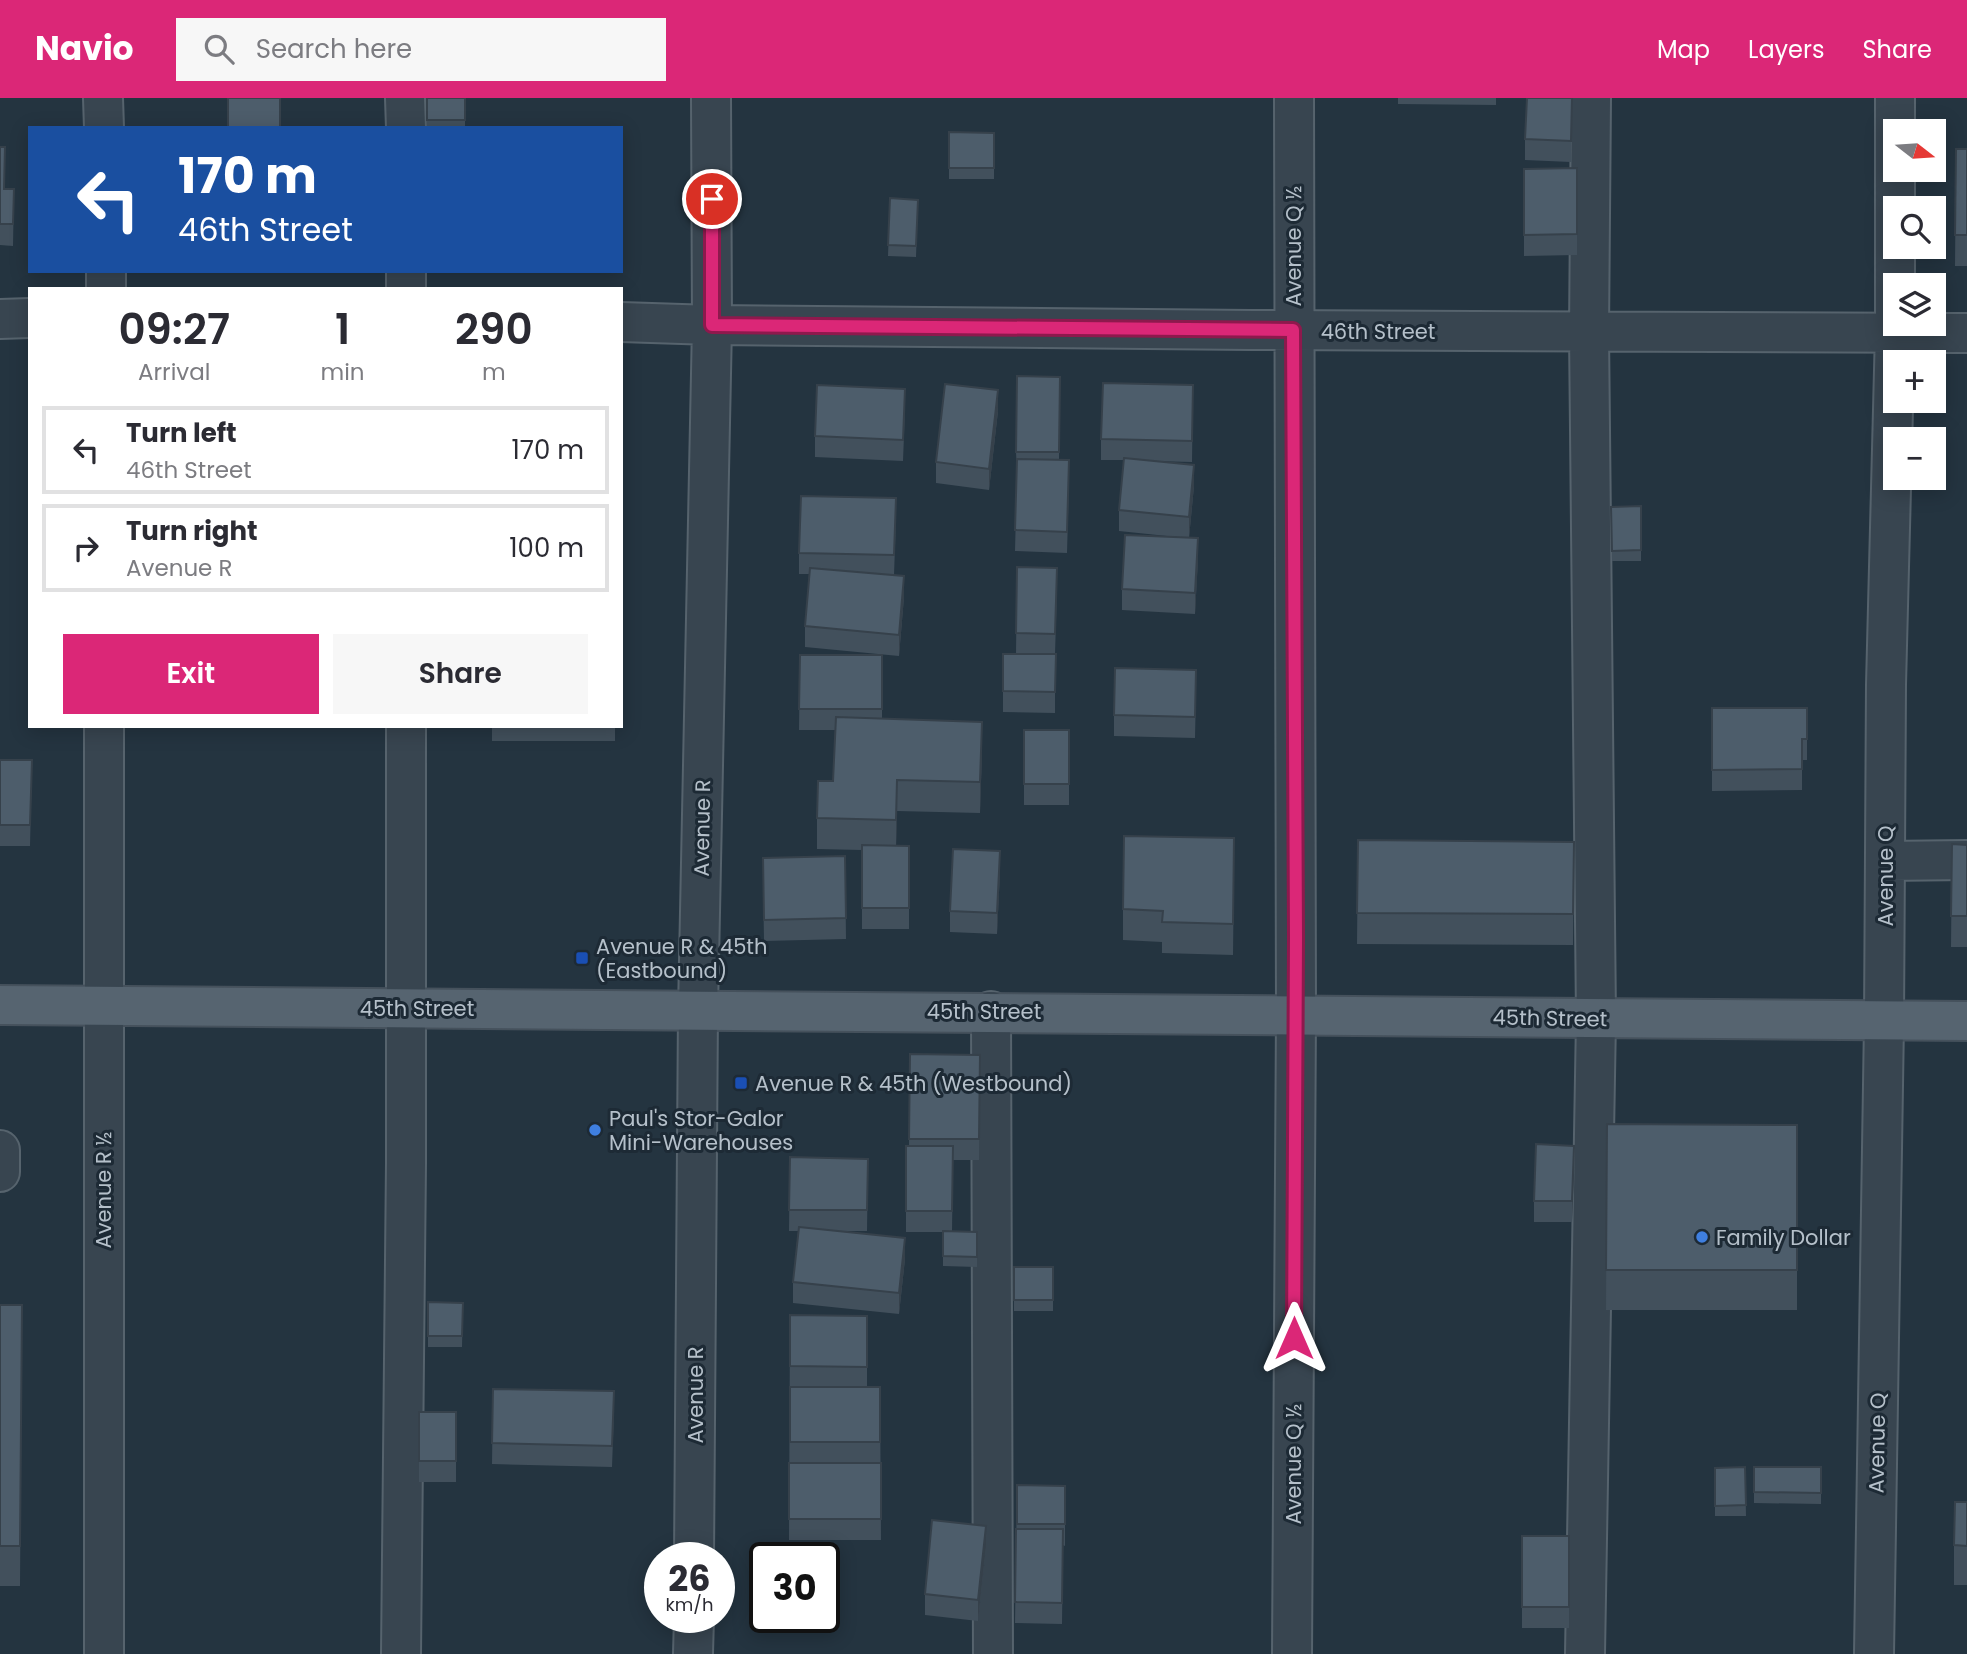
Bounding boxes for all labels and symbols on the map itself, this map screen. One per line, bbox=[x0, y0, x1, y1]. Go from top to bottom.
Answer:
north arrow bbox=[1883, 119, 1946, 182]
pin bbox=[682, 169, 742, 229]
street label: Avenue Q ½ bbox=[1279, 186, 1308, 306]
street label: 46th Street bbox=[1321, 317, 1435, 346]
street label: Avenue R bbox=[687, 779, 717, 877]
street label: Avenue Q bbox=[1871, 825, 1900, 927]
place label: Avenue R & 45th (Eastbound) bbox=[596, 932, 767, 985]
marker: Avenue R & 45th (Eastbound) bbox=[574, 950, 590, 966]
street label: 45th Street bbox=[360, 994, 474, 1023]
street label: 45th Street bbox=[927, 997, 1041, 1026]
street label: 45th Street bbox=[1492, 1003, 1608, 1033]
place label: Avenue R & 45th (Westbound) bbox=[755, 1069, 1072, 1098]
marker: Avenue R & 45th (Westbound) bbox=[733, 1075, 749, 1091]
place label: Paul's Stor-Galor Mini-Warehouses bbox=[609, 1104, 793, 1157]
marker: Paul's Stor-Galor Mini-Warehouses bbox=[587, 1122, 603, 1138]
street label: Avenue R ½ bbox=[89, 1131, 118, 1249]
place label: Family Dollar bbox=[1716, 1223, 1851, 1252]
marker: Family Dollar bbox=[1694, 1229, 1710, 1245]
position arrow bbox=[1257, 1301, 1331, 1375]
street label: Avenue R bbox=[681, 1346, 710, 1444]
street label: Avenue Q bbox=[1862, 1392, 1892, 1494]
street label: Avenue Q ½ bbox=[1279, 1404, 1308, 1524]
speed limit sign: 30 bbox=[749, 1542, 840, 1633]

